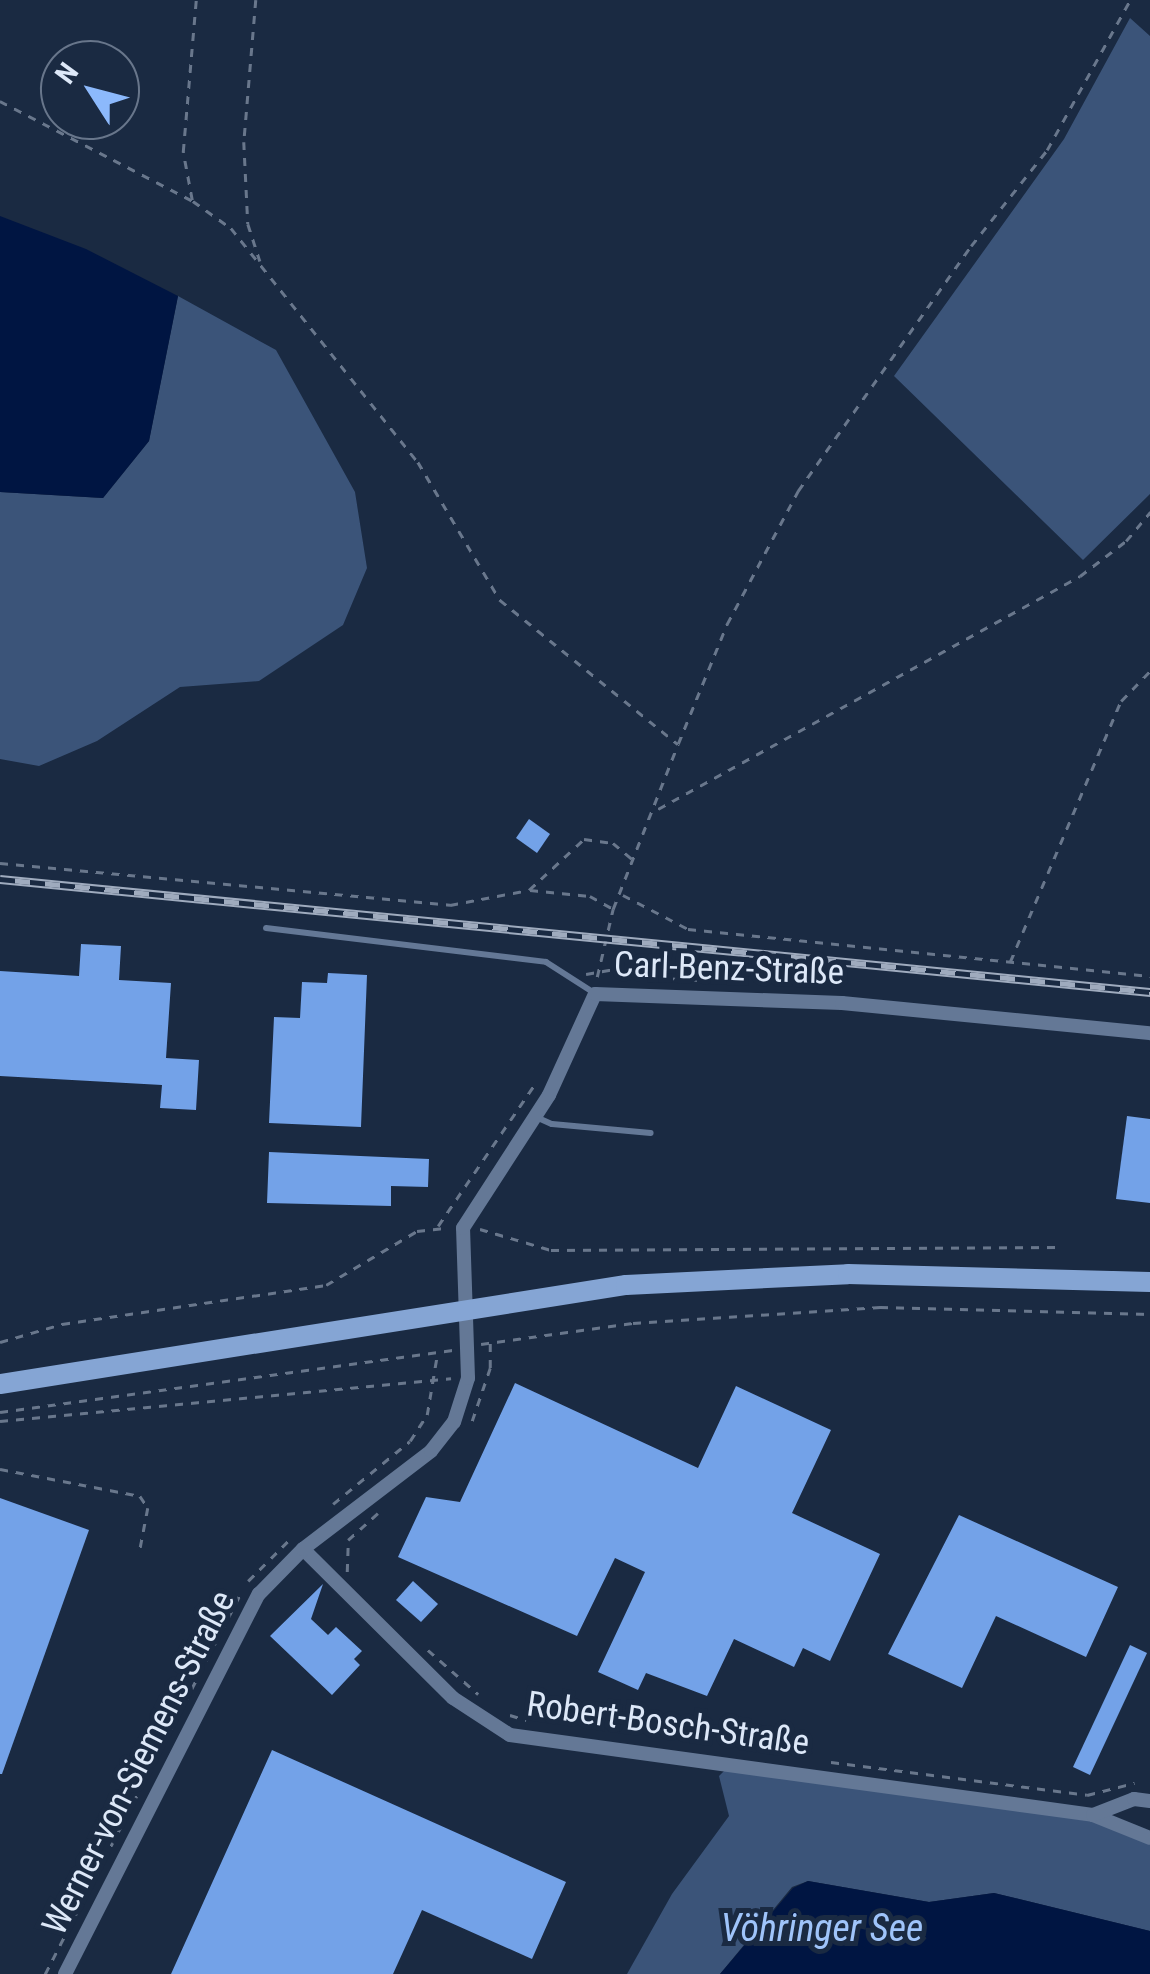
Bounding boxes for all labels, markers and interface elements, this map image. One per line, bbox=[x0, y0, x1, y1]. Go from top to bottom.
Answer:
north arrow bbox=[40, 40, 140, 140]
text: N bbox=[49, 57, 85, 90]
street label: Carl-Benz-Straße bbox=[613, 944, 845, 994]
street label: Werner-von-Siemens-Straße bbox=[34, 1584, 244, 1942]
street label: Robert-Bosch-Straße bbox=[524, 1683, 812, 1765]
water label: Vöhringer See bbox=[721, 1906, 923, 1952]

